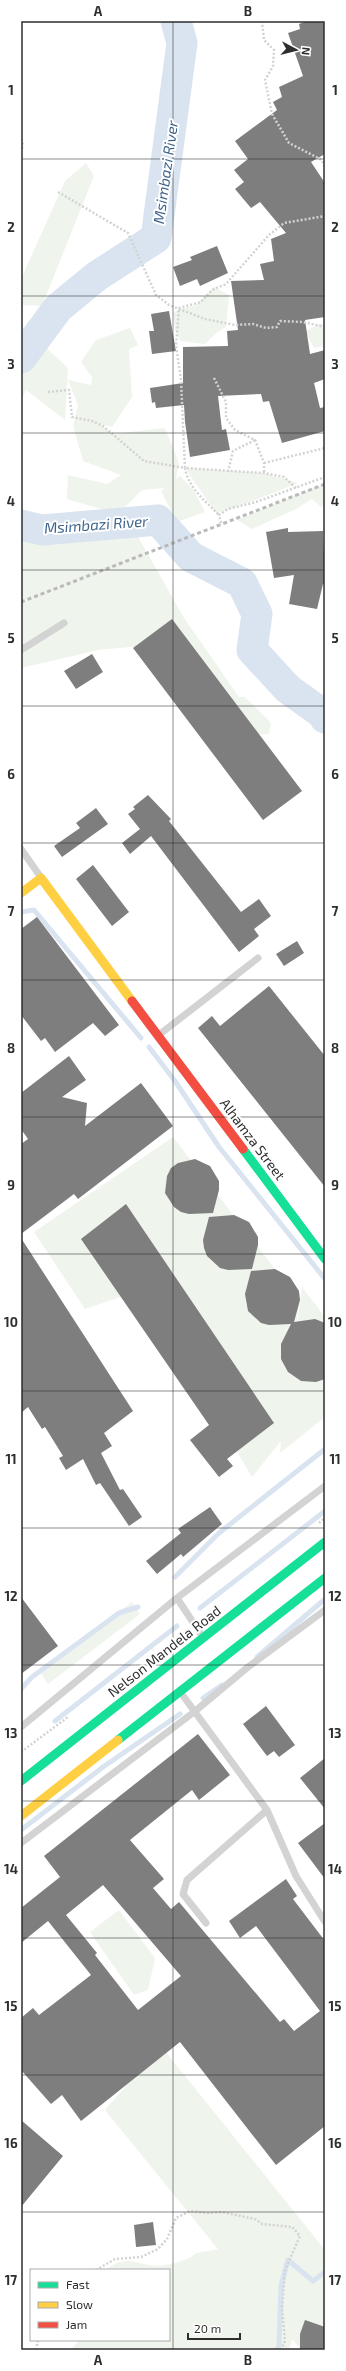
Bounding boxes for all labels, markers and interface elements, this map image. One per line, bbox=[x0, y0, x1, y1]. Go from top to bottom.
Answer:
text: A bbox=[94, 3, 103, 19]
text: B bbox=[244, 3, 252, 19]
north arrow bbox=[276, 30, 316, 70]
text: N bbox=[299, 47, 313, 56]
text: 1 bbox=[8, 82, 14, 98]
text: 1 bbox=[332, 82, 338, 98]
water label: Msimbazi River bbox=[149, 118, 181, 225]
text: 2 bbox=[7, 219, 15, 235]
text: 2 bbox=[331, 219, 339, 235]
text: 3 bbox=[7, 356, 15, 372]
text: 3 bbox=[331, 356, 339, 372]
text: 4 bbox=[7, 493, 15, 509]
text: 4 bbox=[331, 493, 339, 509]
water label: Msimbazi River bbox=[43, 511, 150, 537]
text: 5 bbox=[7, 630, 15, 646]
text: 5 bbox=[331, 630, 339, 646]
text: 6 bbox=[7, 766, 15, 782]
text: 6 bbox=[331, 766, 339, 782]
text: 7 bbox=[8, 903, 15, 919]
text: 7 bbox=[332, 903, 339, 919]
text: 8 bbox=[7, 1040, 15, 1056]
text: 8 bbox=[331, 1040, 339, 1056]
street label: Alhamza Street bbox=[217, 1095, 289, 1183]
text: 9 bbox=[7, 1177, 15, 1193]
text: 9 bbox=[331, 1177, 339, 1193]
text: 10 bbox=[4, 1314, 18, 1330]
text: 10 bbox=[328, 1314, 342, 1330]
text: 11 bbox=[5, 1451, 17, 1467]
text: 11 bbox=[329, 1451, 341, 1467]
text: 12 bbox=[4, 1588, 18, 1604]
text: 12 bbox=[328, 1588, 342, 1604]
street label: Nelson Mandela Road bbox=[104, 1602, 224, 1700]
text: 13 bbox=[5, 1725, 18, 1741]
text: 13 bbox=[329, 1725, 342, 1741]
text: 14 bbox=[4, 1861, 18, 1877]
text: 14 bbox=[328, 1861, 342, 1877]
text: 15 bbox=[5, 1998, 17, 2014]
text: 15 bbox=[329, 1998, 341, 2014]
text: 16 bbox=[4, 2135, 18, 2151]
text: 16 bbox=[328, 2135, 342, 2151]
legend bbox=[30, 2269, 170, 2341]
text: 17 bbox=[5, 2272, 17, 2288]
text: 17 bbox=[329, 2272, 341, 2288]
text: Fast bbox=[66, 2277, 90, 2291]
text: Slow bbox=[66, 2297, 93, 2311]
scale bar bbox=[188, 2315, 240, 2341]
text: Jam bbox=[66, 2317, 87, 2331]
text: 20 m bbox=[194, 2321, 221, 2335]
text: A bbox=[94, 2352, 103, 2368]
text: B bbox=[244, 2352, 252, 2368]

